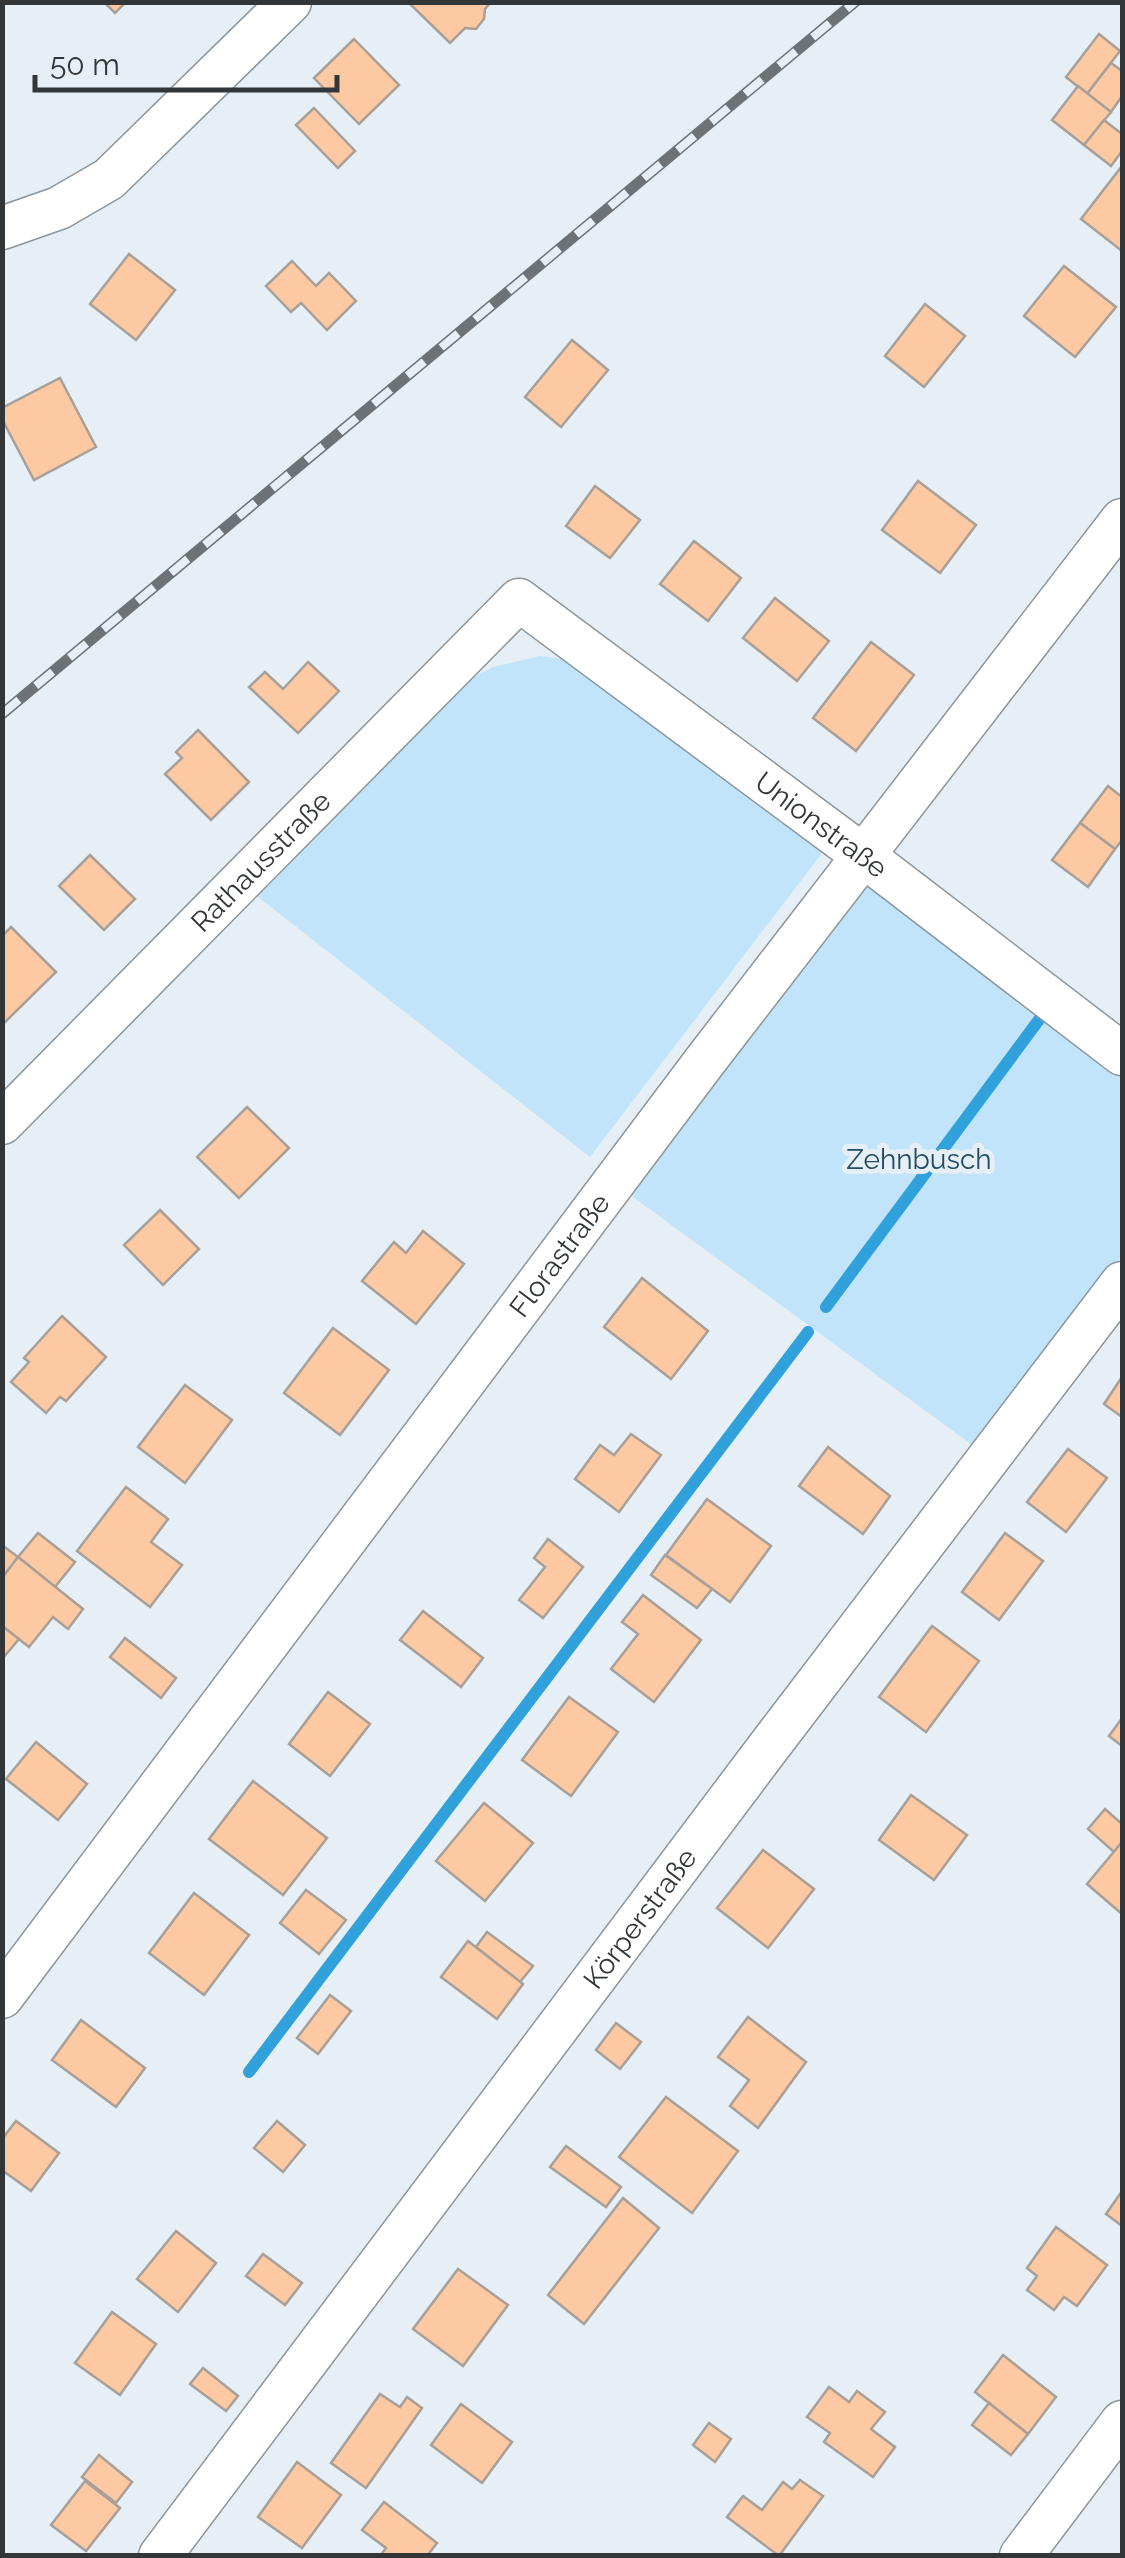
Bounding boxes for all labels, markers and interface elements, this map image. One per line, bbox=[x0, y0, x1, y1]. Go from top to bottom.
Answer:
scale bar bbox=[35, 30, 338, 92]
text: 50 m bbox=[50, 47, 120, 82]
street label: Unionstraße bbox=[749, 765, 894, 885]
street label: Rathausstraße bbox=[184, 784, 337, 938]
park label: Zehnbusch bbox=[846, 1143, 992, 1176]
street label: Florastraße bbox=[502, 1187, 616, 1323]
street label: Körperstraße bbox=[576, 1842, 703, 1995]

